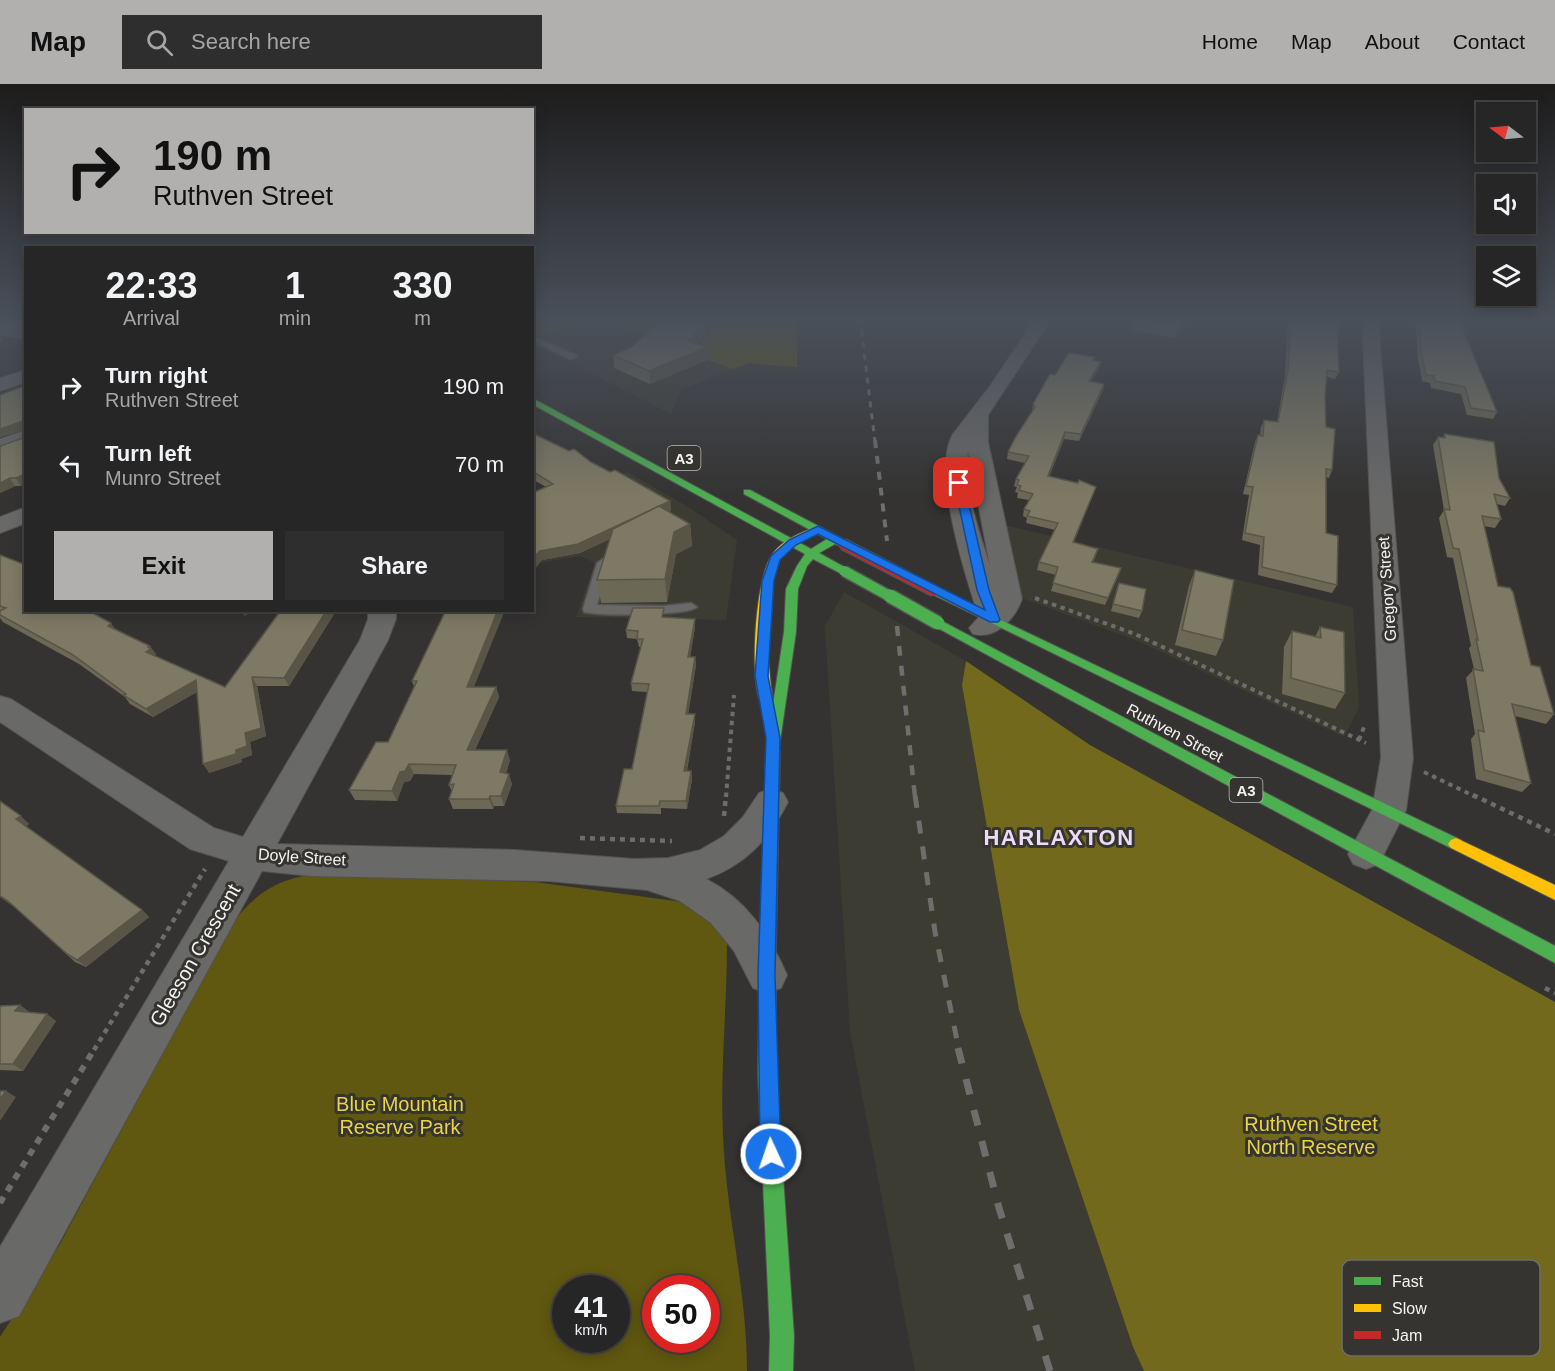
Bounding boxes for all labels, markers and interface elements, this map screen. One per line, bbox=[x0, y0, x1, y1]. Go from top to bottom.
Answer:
search box bbox=[122, 15, 542, 69]
text: Map bbox=[30, 26, 86, 57]
icon: search bbox=[143, 26, 176, 59]
text: Search here bbox=[191, 29, 311, 54]
text: Home bbox=[1202, 30, 1258, 53]
text: Map bbox=[1291, 30, 1332, 53]
text: About bbox=[1365, 30, 1420, 53]
text: Contact bbox=[1453, 30, 1525, 53]
north arrow bbox=[1476, 102, 1536, 162]
map controls bbox=[1476, 102, 1536, 306]
icon: right bbox=[54, 132, 132, 210]
text: 190 m bbox=[153, 132, 272, 179]
button: sound bbox=[1476, 174, 1536, 234]
text: Ruthven Street bbox=[153, 181, 333, 211]
button: layers bbox=[1476, 246, 1536, 306]
text: 22:33 bbox=[105, 265, 197, 306]
text: 1 bbox=[285, 265, 305, 306]
text: 330 bbox=[392, 265, 453, 306]
text: Arrival bbox=[123, 307, 180, 329]
text: min bbox=[279, 307, 311, 329]
text: m bbox=[414, 307, 431, 329]
text: Turn right bbox=[105, 363, 207, 388]
icon: right bbox=[54, 371, 87, 404]
text: 190 m bbox=[443, 374, 504, 399]
text: Ruthven Street bbox=[105, 389, 238, 411]
text: Turn left bbox=[105, 441, 191, 466]
road number: A3 bbox=[668, 446, 700, 470]
icon: left bbox=[54, 449, 87, 482]
text: 70 m bbox=[455, 452, 504, 477]
pin bbox=[933, 457, 984, 508]
icon: arrive bbox=[942, 466, 975, 499]
text: Munro Street bbox=[105, 467, 221, 489]
button: Exit bbox=[54, 531, 273, 600]
button: Share bbox=[285, 531, 504, 600]
street label: Gregory Street bbox=[1375, 536, 1399, 642]
street label: Ruthven Street bbox=[1124, 700, 1227, 766]
road number: A3 bbox=[1230, 778, 1262, 802]
district label: HARLAXTON bbox=[983, 825, 1135, 850]
street label: Doyle Street bbox=[257, 845, 347, 869]
street label: Gleeson Crescent bbox=[145, 880, 245, 1030]
park label: Blue Mountain Reserve Park bbox=[336, 1093, 464, 1138]
park label: Ruthven Street North Reserve bbox=[1244, 1113, 1378, 1158]
position arrow bbox=[739, 1122, 803, 1186]
legend bbox=[1342, 1260, 1540, 1356]
text: Fast bbox=[1392, 1273, 1424, 1290]
speed limit sign: 50 bbox=[642, 1275, 720, 1353]
text: 41 bbox=[574, 1290, 608, 1323]
text: Slow bbox=[1392, 1300, 1427, 1317]
text: km/h bbox=[575, 1321, 607, 1338]
text: Jam bbox=[1392, 1327, 1422, 1344]

